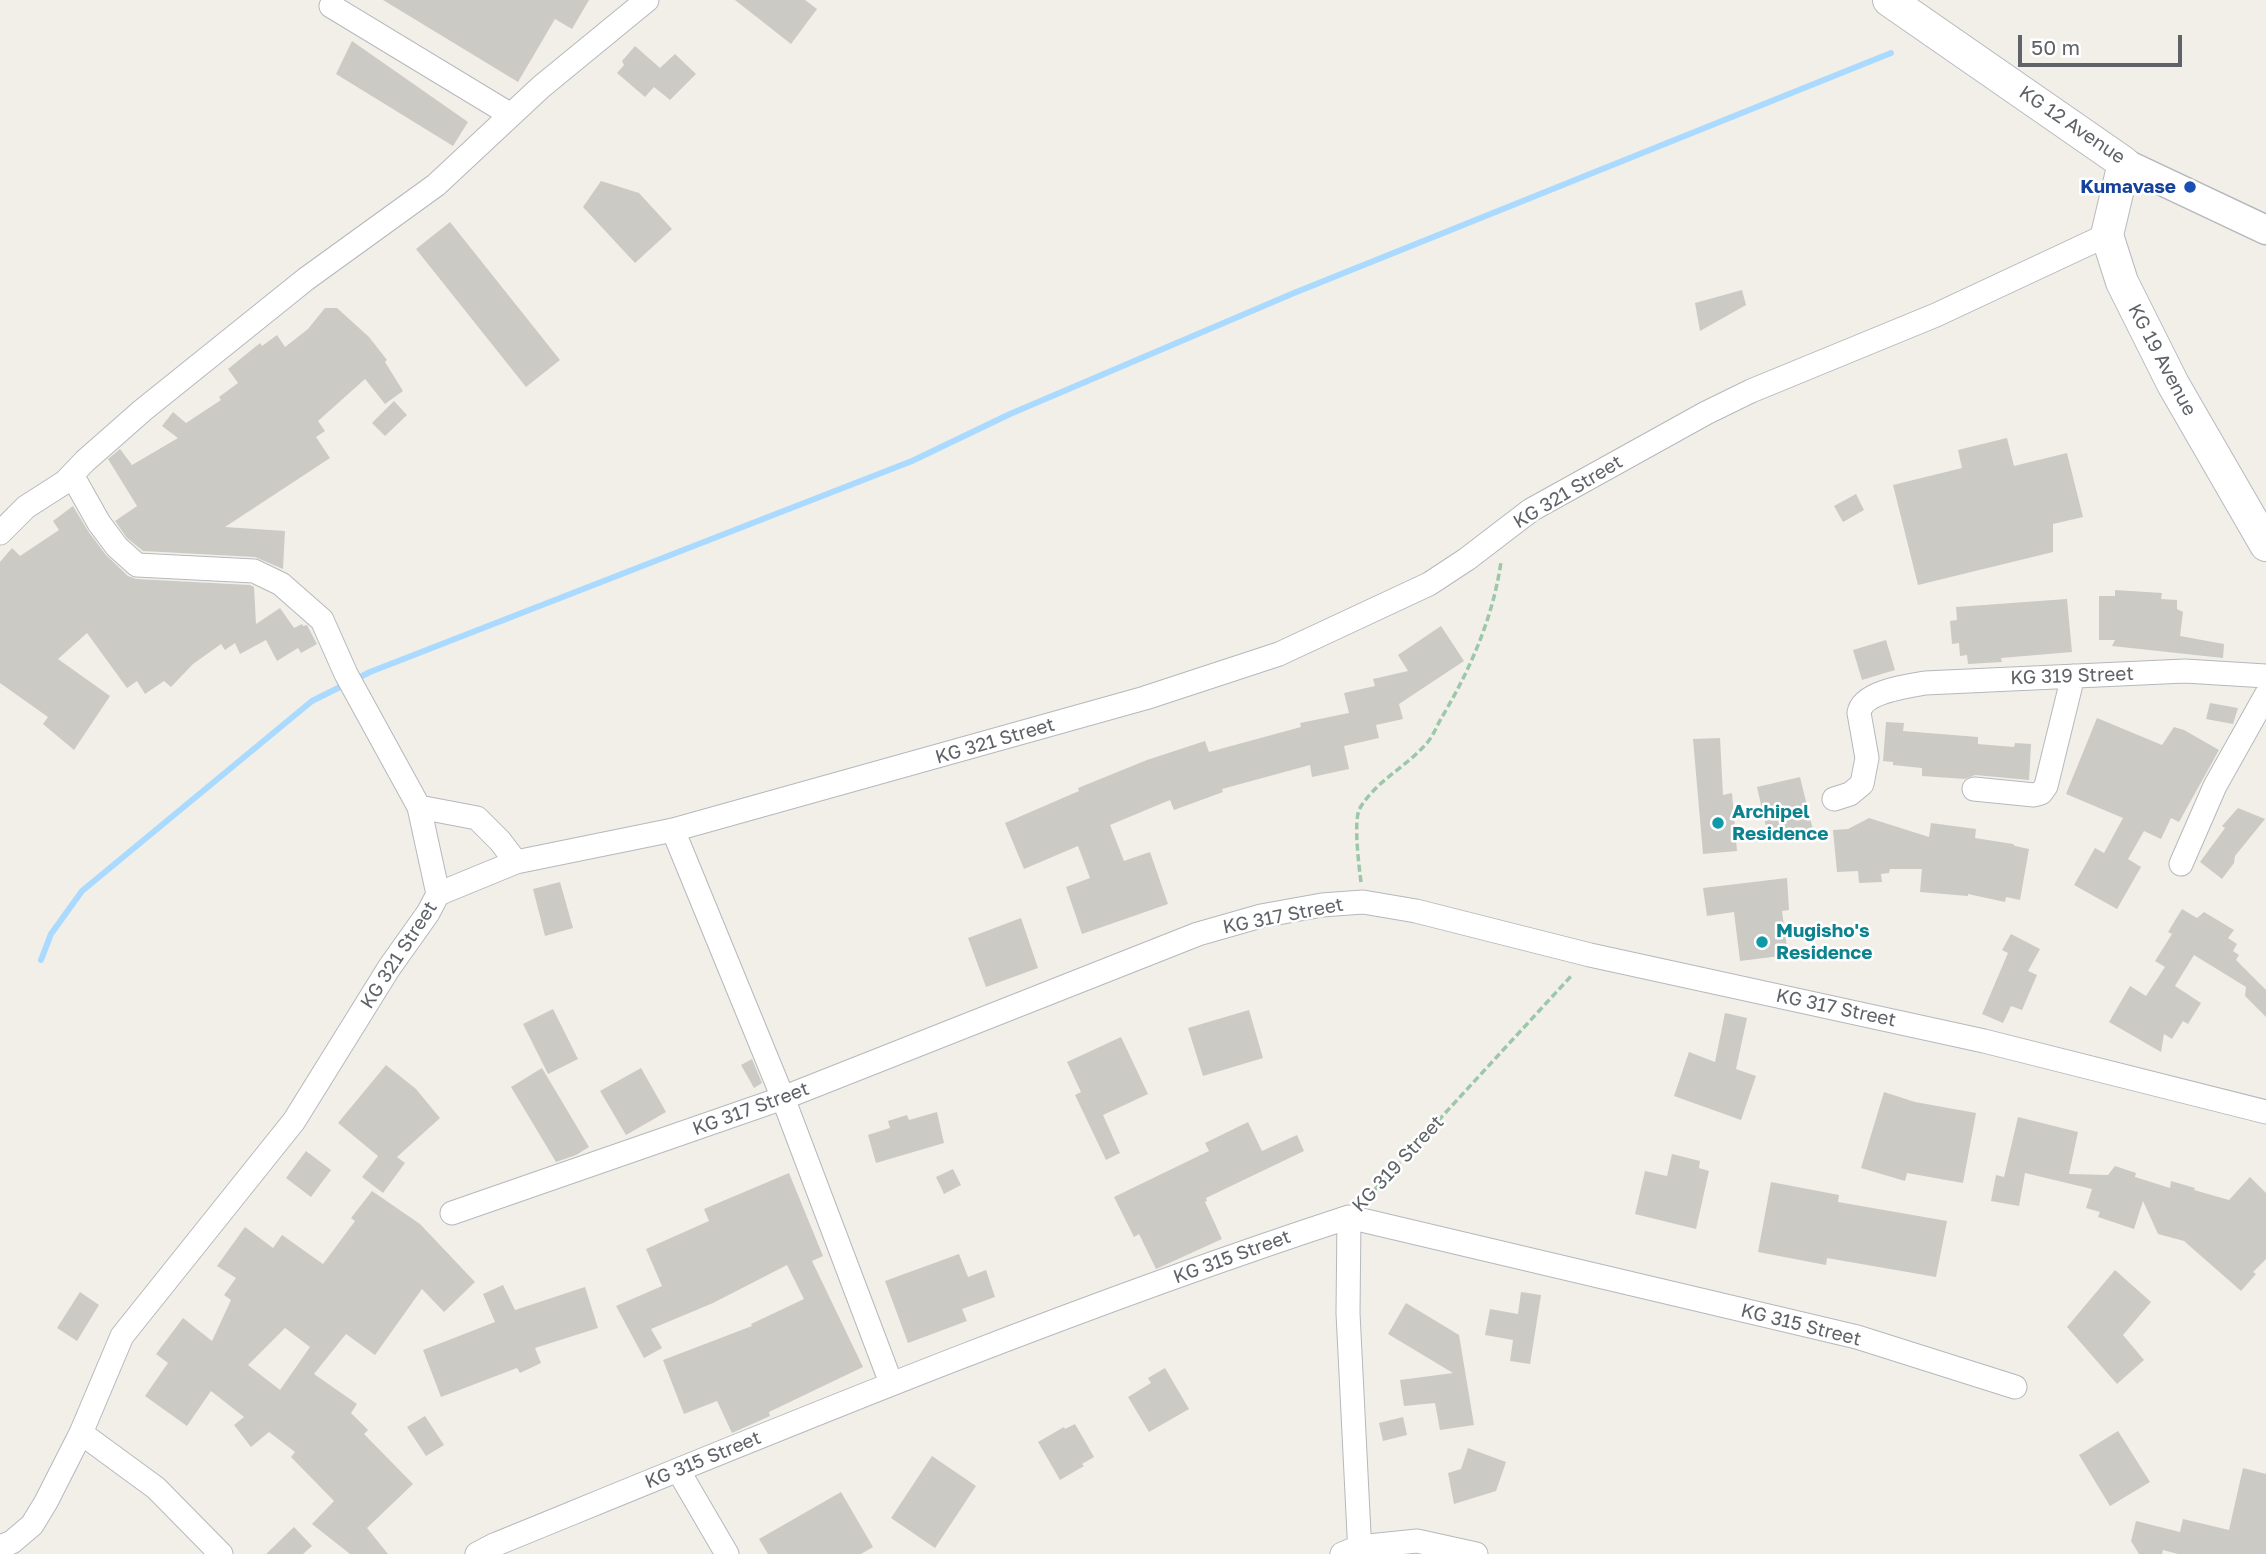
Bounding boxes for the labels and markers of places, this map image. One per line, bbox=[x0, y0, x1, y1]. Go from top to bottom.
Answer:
place label: Kumavase bbox=[2080, 176, 2176, 198]
marker: Kumavase bbox=[2182, 179, 2198, 195]
place label: Archipel Residence bbox=[1732, 801, 1828, 845]
marker: Archipel Residence bbox=[1710, 815, 1726, 831]
place label: Mugisho's Residence bbox=[1776, 920, 1872, 964]
marker: Mugisho's Residence bbox=[1754, 934, 1770, 950]

